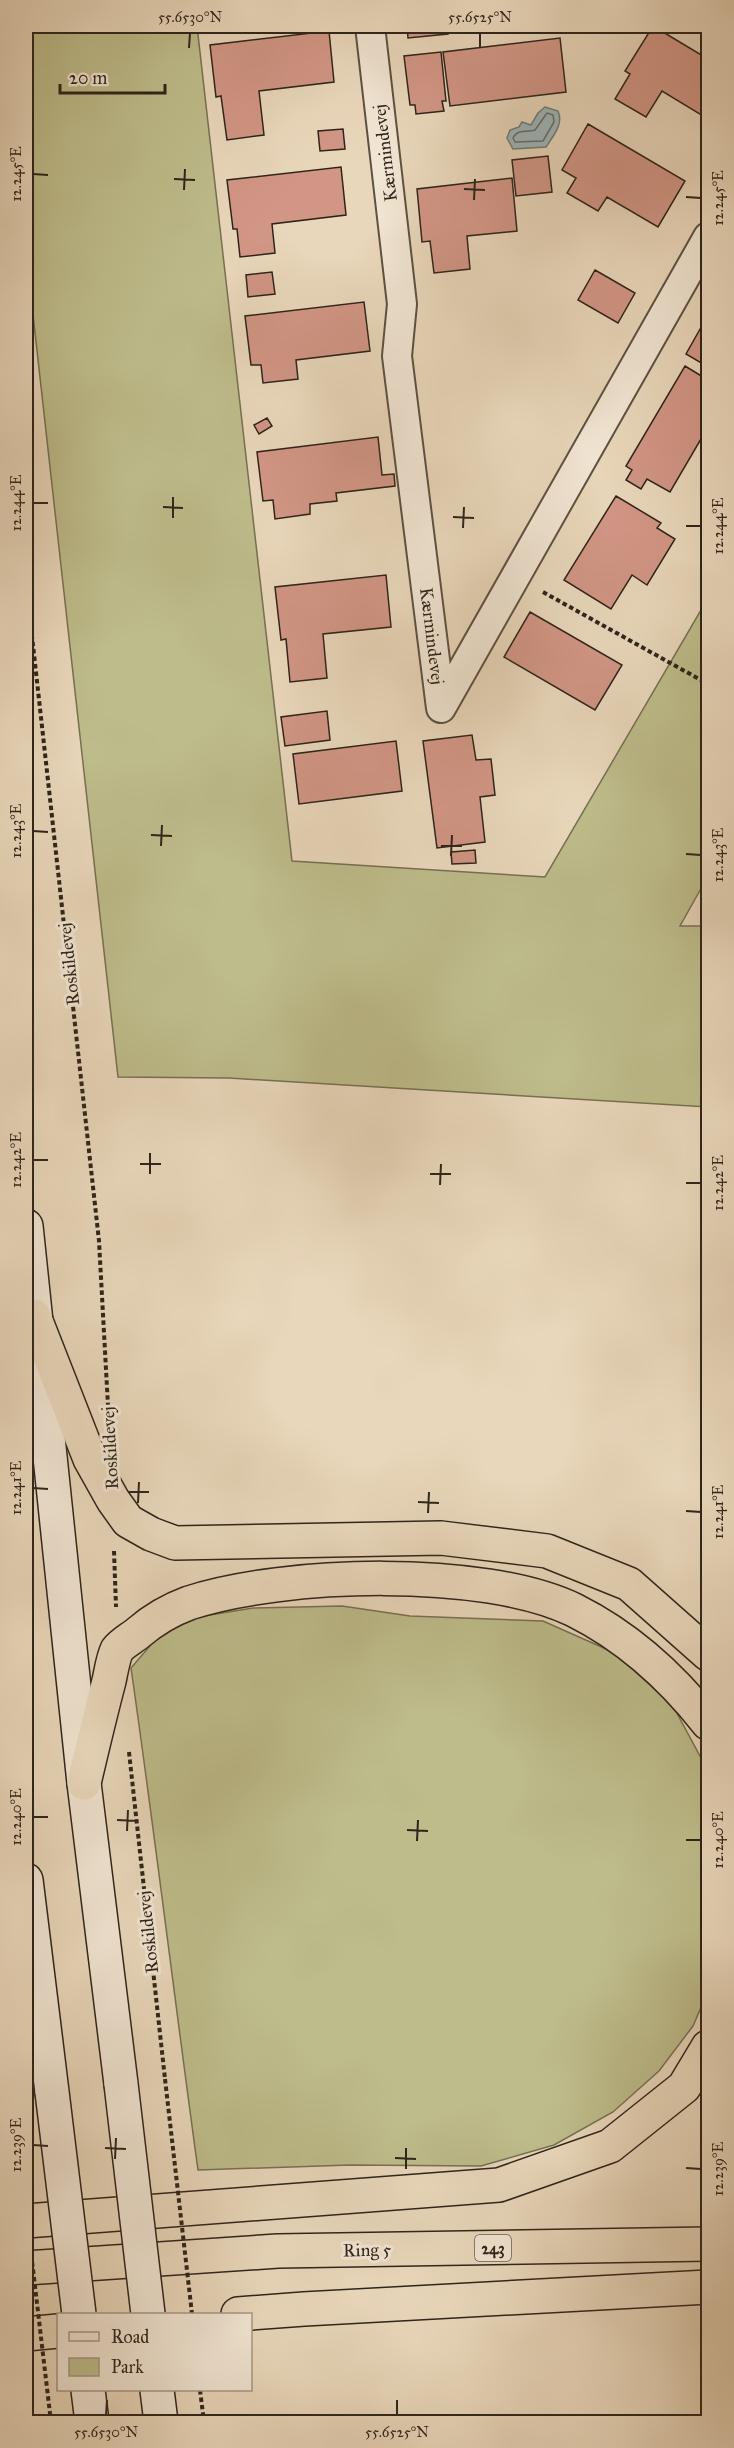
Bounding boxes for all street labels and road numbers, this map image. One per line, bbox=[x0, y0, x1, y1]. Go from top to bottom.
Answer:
street label: Kærmindevej bbox=[368, 103, 402, 203]
street label: Kærmindevej bbox=[415, 586, 449, 686]
street label: Roskildevej bbox=[54, 922, 84, 1006]
street label: Roskildevej bbox=[97, 1406, 123, 1490]
street label: Roskildevej bbox=[133, 1890, 163, 1974]
road number: 243 bbox=[475, 2235, 511, 2261]
street label: Ring 5 bbox=[343, 2239, 392, 2262]

